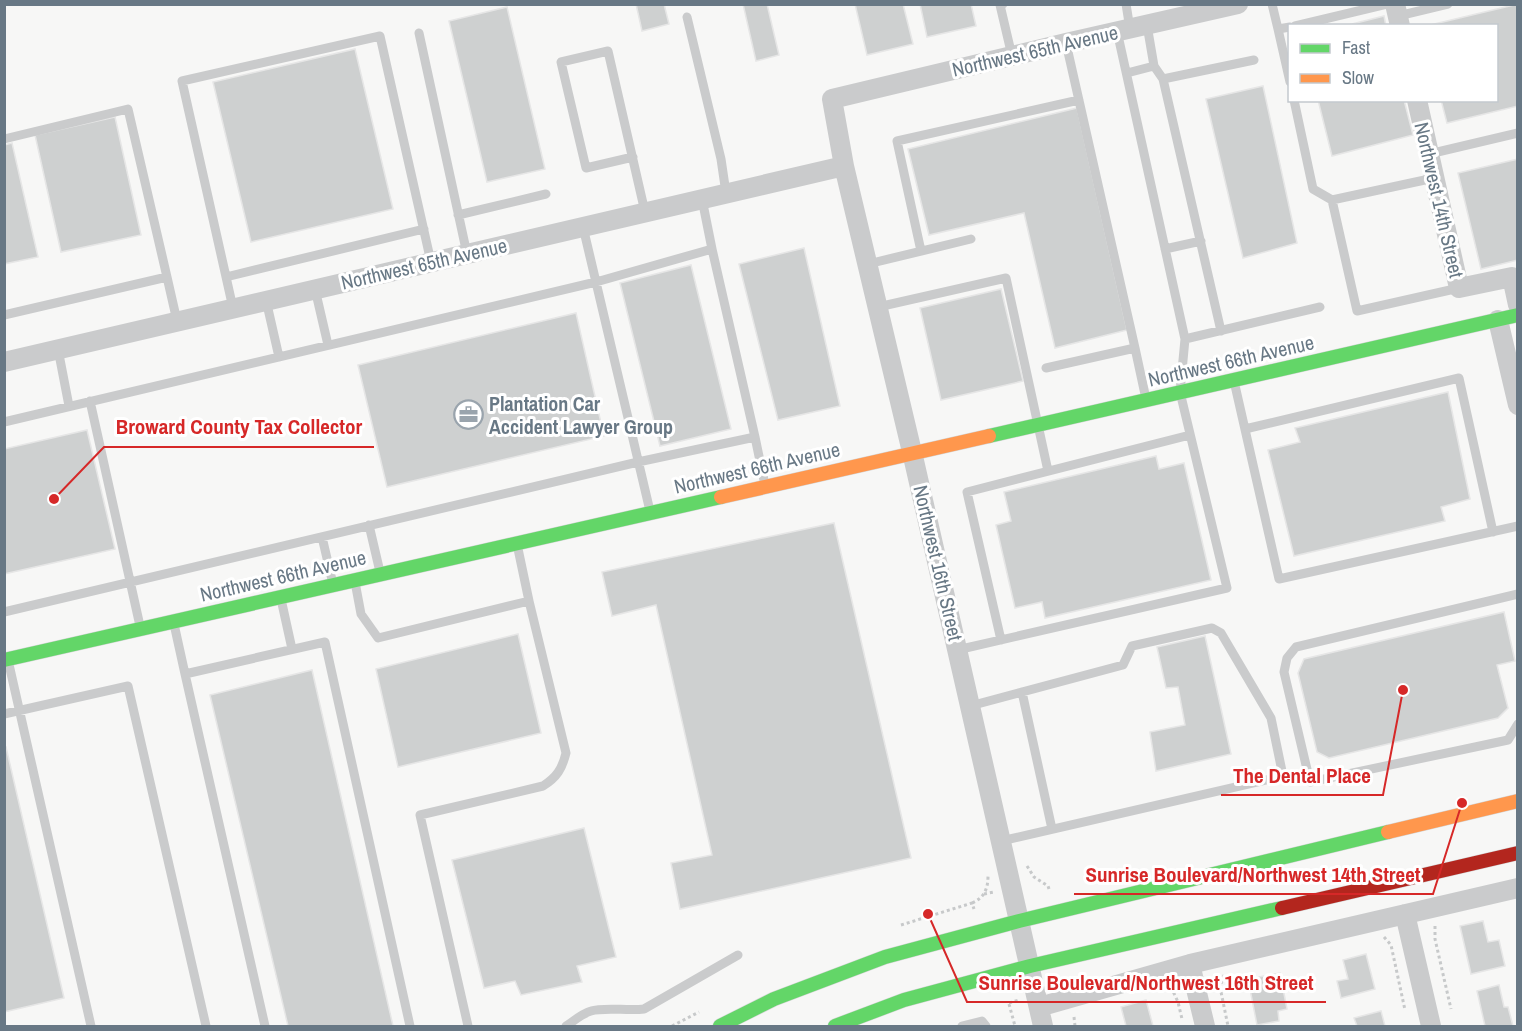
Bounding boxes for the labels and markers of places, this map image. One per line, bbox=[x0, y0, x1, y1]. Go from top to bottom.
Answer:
place label: Plantation Car Accident Lawyer Group bbox=[489, 390, 673, 440]
office icon: Plantation Car Accident Lawyer Group bbox=[452, 399, 484, 431]
callout: Broward County Tax Collector bbox=[104, 408, 374, 447]
callout: The Dental Place bbox=[1221, 756, 1383, 795]
callout: Sunrise Boulevard/Northwest 14th Street bbox=[1074, 855, 1433, 894]
callout: Sunrise Boulevard/Northwest 16th Street bbox=[967, 963, 1326, 1002]

